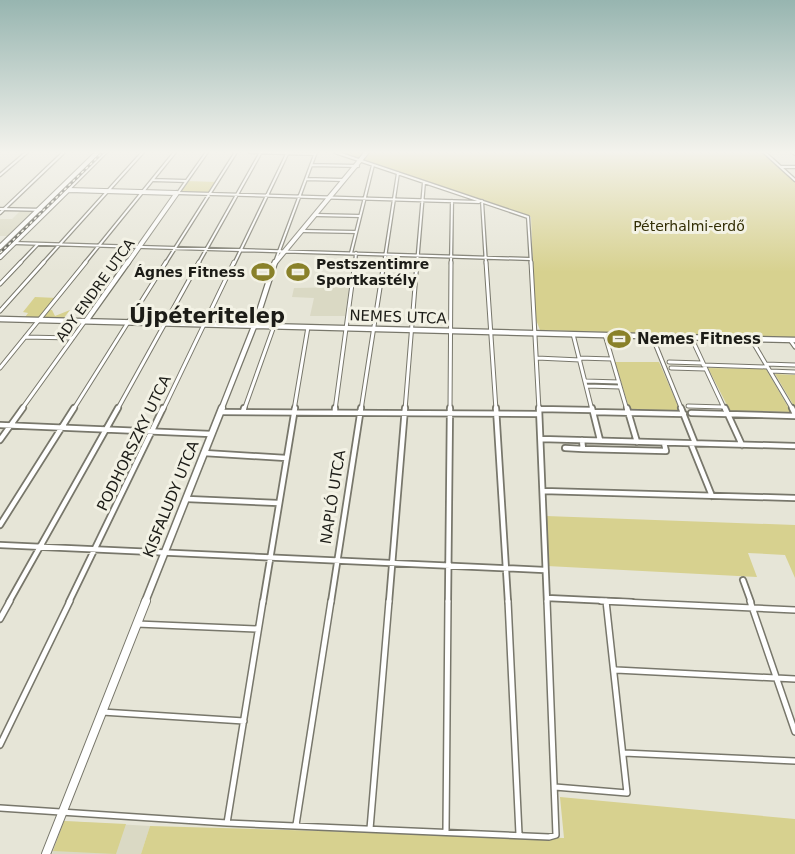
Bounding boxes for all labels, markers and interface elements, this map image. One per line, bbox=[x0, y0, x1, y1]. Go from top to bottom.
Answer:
park label: Péterhalmi-erdő bbox=[633, 218, 745, 234]
street label: ADY ENDRE UTCA bbox=[52, 235, 138, 344]
place label: Pestszentimre Sportkastély bbox=[316, 256, 429, 288]
sports icon: Ágnes Fitness bbox=[250, 259, 276, 285]
sports icon: Pestszentimre Sportkastély bbox=[285, 259, 311, 285]
place label: Ágnes Fitness bbox=[134, 264, 245, 280]
district label: Újpéteritelep bbox=[129, 303, 285, 328]
street label: NEMES UTCA bbox=[349, 306, 448, 328]
sports icon: Nemes Fitness bbox=[606, 326, 632, 352]
place label: Nemes Fitness bbox=[637, 330, 761, 348]
street label: PODHORSZKY UTCA bbox=[93, 371, 175, 514]
street label: KISFALUDY UTCA bbox=[139, 437, 203, 560]
street label: NAPLÓ UTCA bbox=[316, 448, 349, 545]

